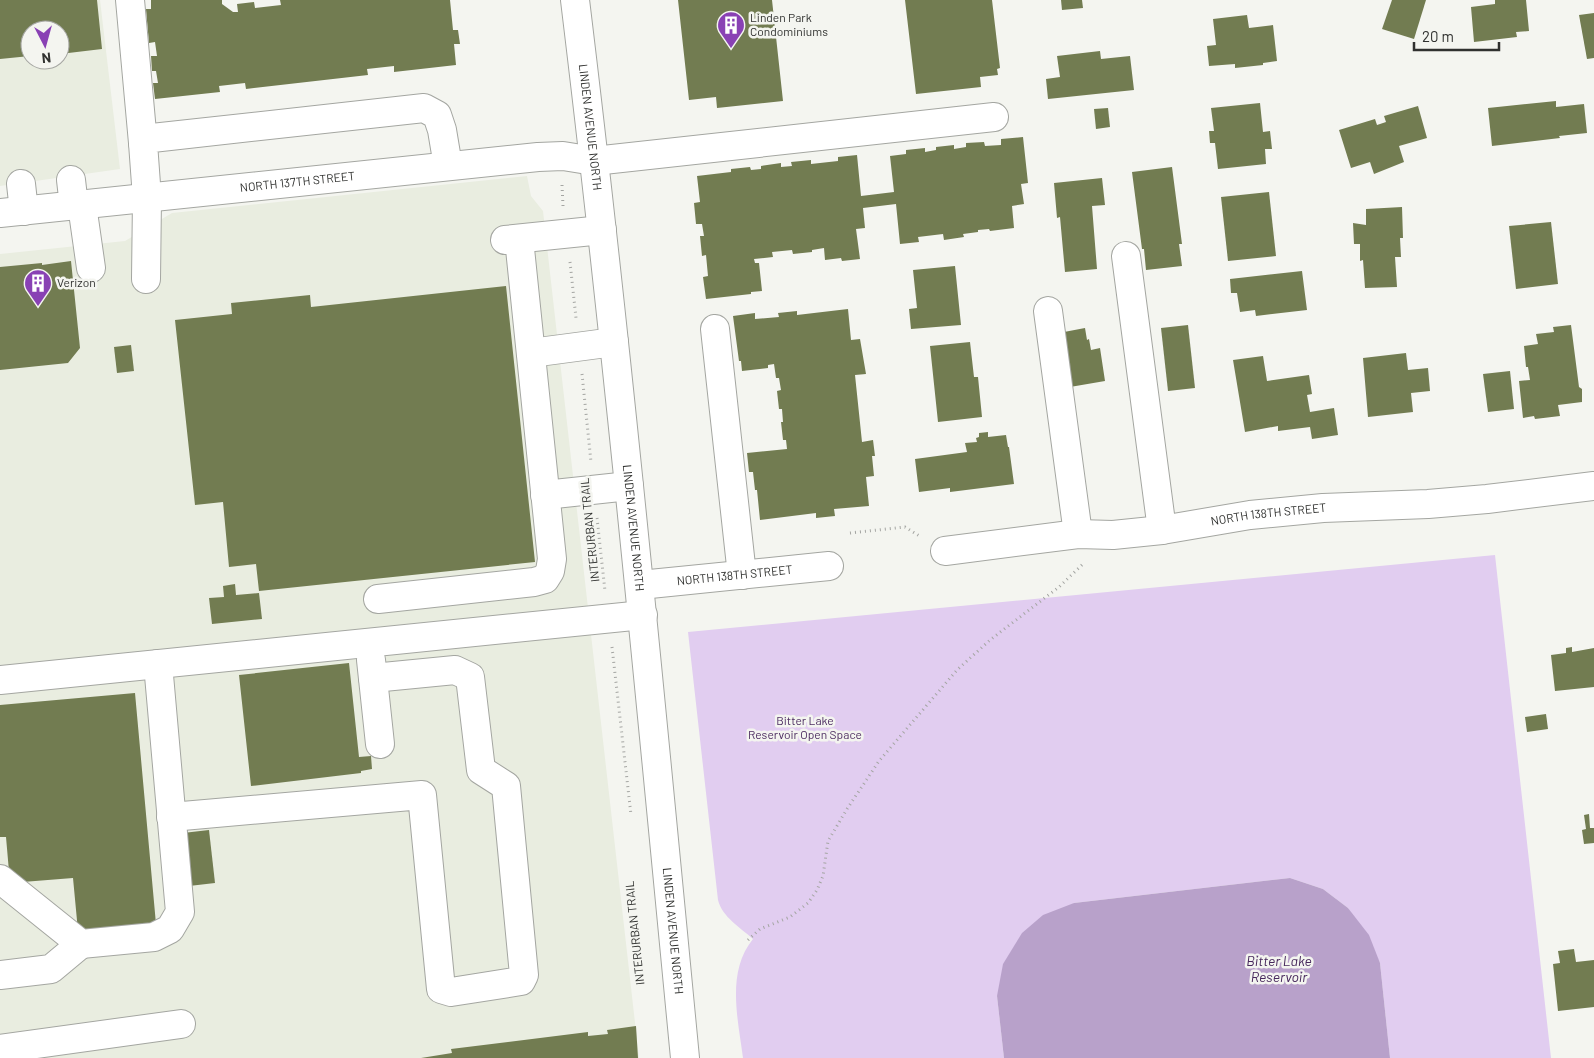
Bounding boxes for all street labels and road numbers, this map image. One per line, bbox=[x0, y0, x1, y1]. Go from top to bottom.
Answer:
street label: LINDEN AVENUE NORTH bbox=[577, 63, 605, 191]
street label: NORTH 137TH STREET bbox=[239, 168, 356, 194]
street label: LINDEN AVENUE NORTH bbox=[621, 464, 648, 592]
street label: INTERURBAN TRAIL bbox=[577, 477, 601, 583]
street label: NORTH 138TH STREET bbox=[1210, 500, 1327, 528]
street label: NORTH 138TH STREET bbox=[676, 562, 793, 587]
street label: LINDEN AVENUE NORTH bbox=[661, 867, 687, 995]
street label: INTERURBAN TRAIL bbox=[622, 880, 646, 986]

